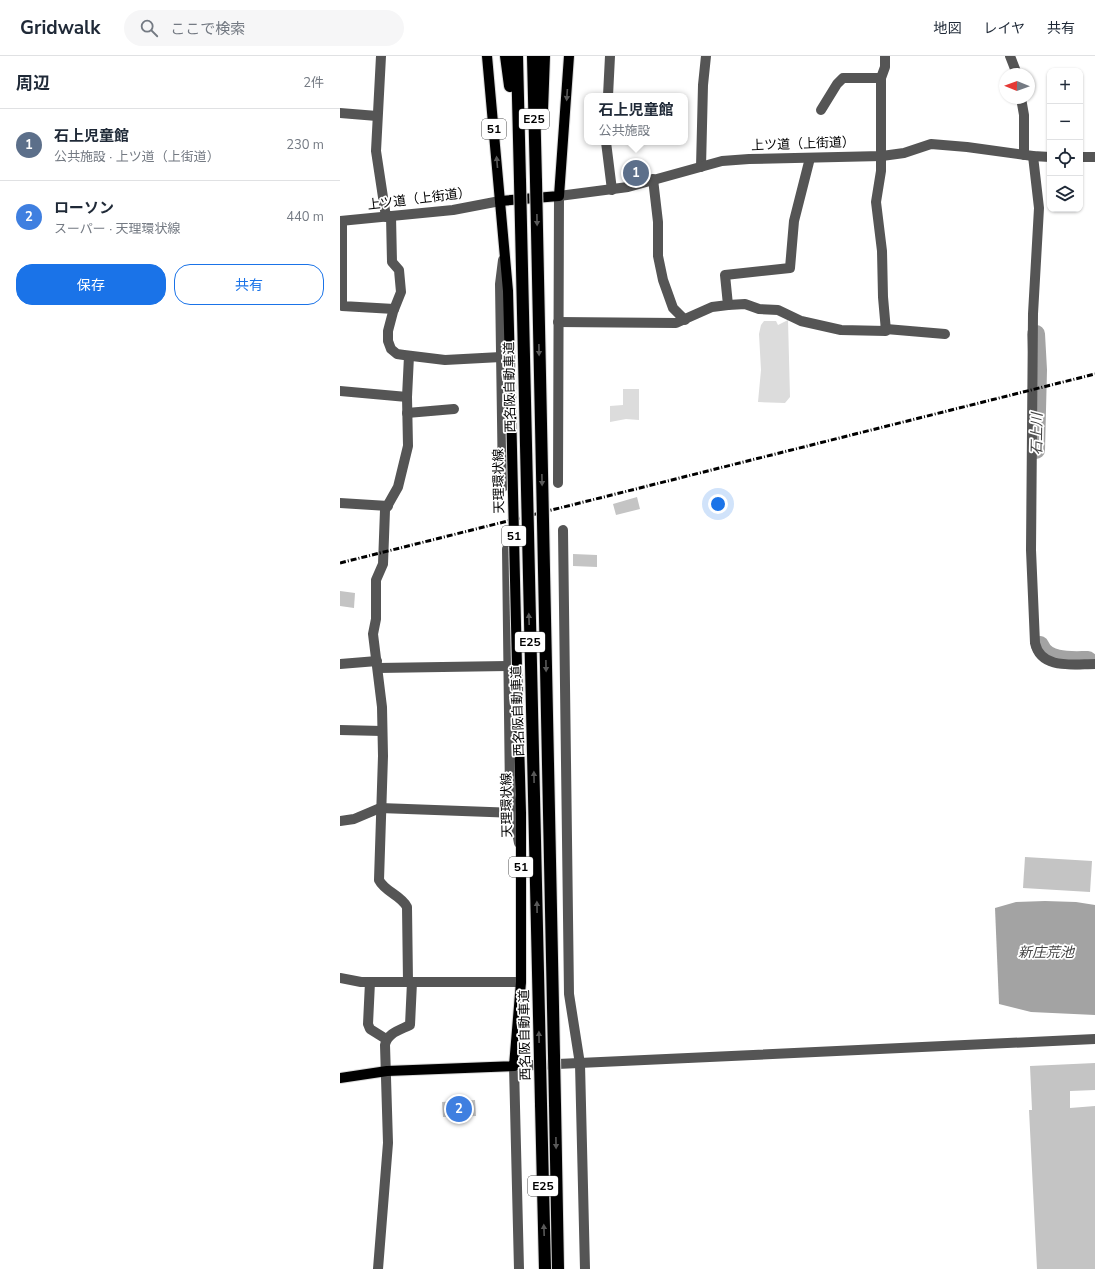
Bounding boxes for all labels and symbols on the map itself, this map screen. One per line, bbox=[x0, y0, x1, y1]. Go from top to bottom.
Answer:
north arrow bbox=[999, 68, 1035, 104]
one-way arrow bbox=[563, 89, 570, 101]
road number: E25 bbox=[519, 109, 549, 129]
road number: 51 bbox=[482, 119, 506, 139]
street label: 上ツ道（上街道） bbox=[751, 133, 855, 155]
one-way arrow bbox=[493, 156, 500, 168]
pin: 1 bbox=[623, 158, 649, 188]
street label: 上ツ道（上街道） bbox=[366, 184, 472, 214]
one-way arrow bbox=[534, 214, 540, 227]
street label: 西名阪自動車道 bbox=[500, 341, 520, 433]
one-way arrow bbox=[536, 344, 543, 356]
water label: 石上川 bbox=[1027, 411, 1047, 455]
street label: 天理環状線 bbox=[489, 448, 509, 514]
one-way arrow bbox=[539, 474, 545, 487]
your location bbox=[708, 494, 728, 514]
road number: 51 bbox=[502, 526, 526, 546]
one-way arrow bbox=[526, 613, 533, 625]
road number: E25 bbox=[515, 632, 545, 652]
one-way arrow bbox=[543, 660, 549, 673]
street label: 西名阪自動車道 bbox=[507, 665, 529, 757]
one-way arrow bbox=[531, 770, 537, 783]
street label: 天理環状線 bbox=[497, 772, 517, 838]
road number: 51 bbox=[509, 857, 533, 877]
one-way arrow bbox=[534, 900, 540, 913]
water label: 新庄荒池 bbox=[1018, 943, 1076, 962]
street label: 西名阪自動車道 bbox=[515, 989, 535, 1081]
one-way arrow bbox=[536, 1030, 542, 1043]
pin: 2 bbox=[446, 1094, 472, 1124]
one-way arrow bbox=[552, 1137, 559, 1149]
road number: E25 bbox=[528, 1176, 558, 1196]
one-way arrow bbox=[541, 1223, 547, 1236]

